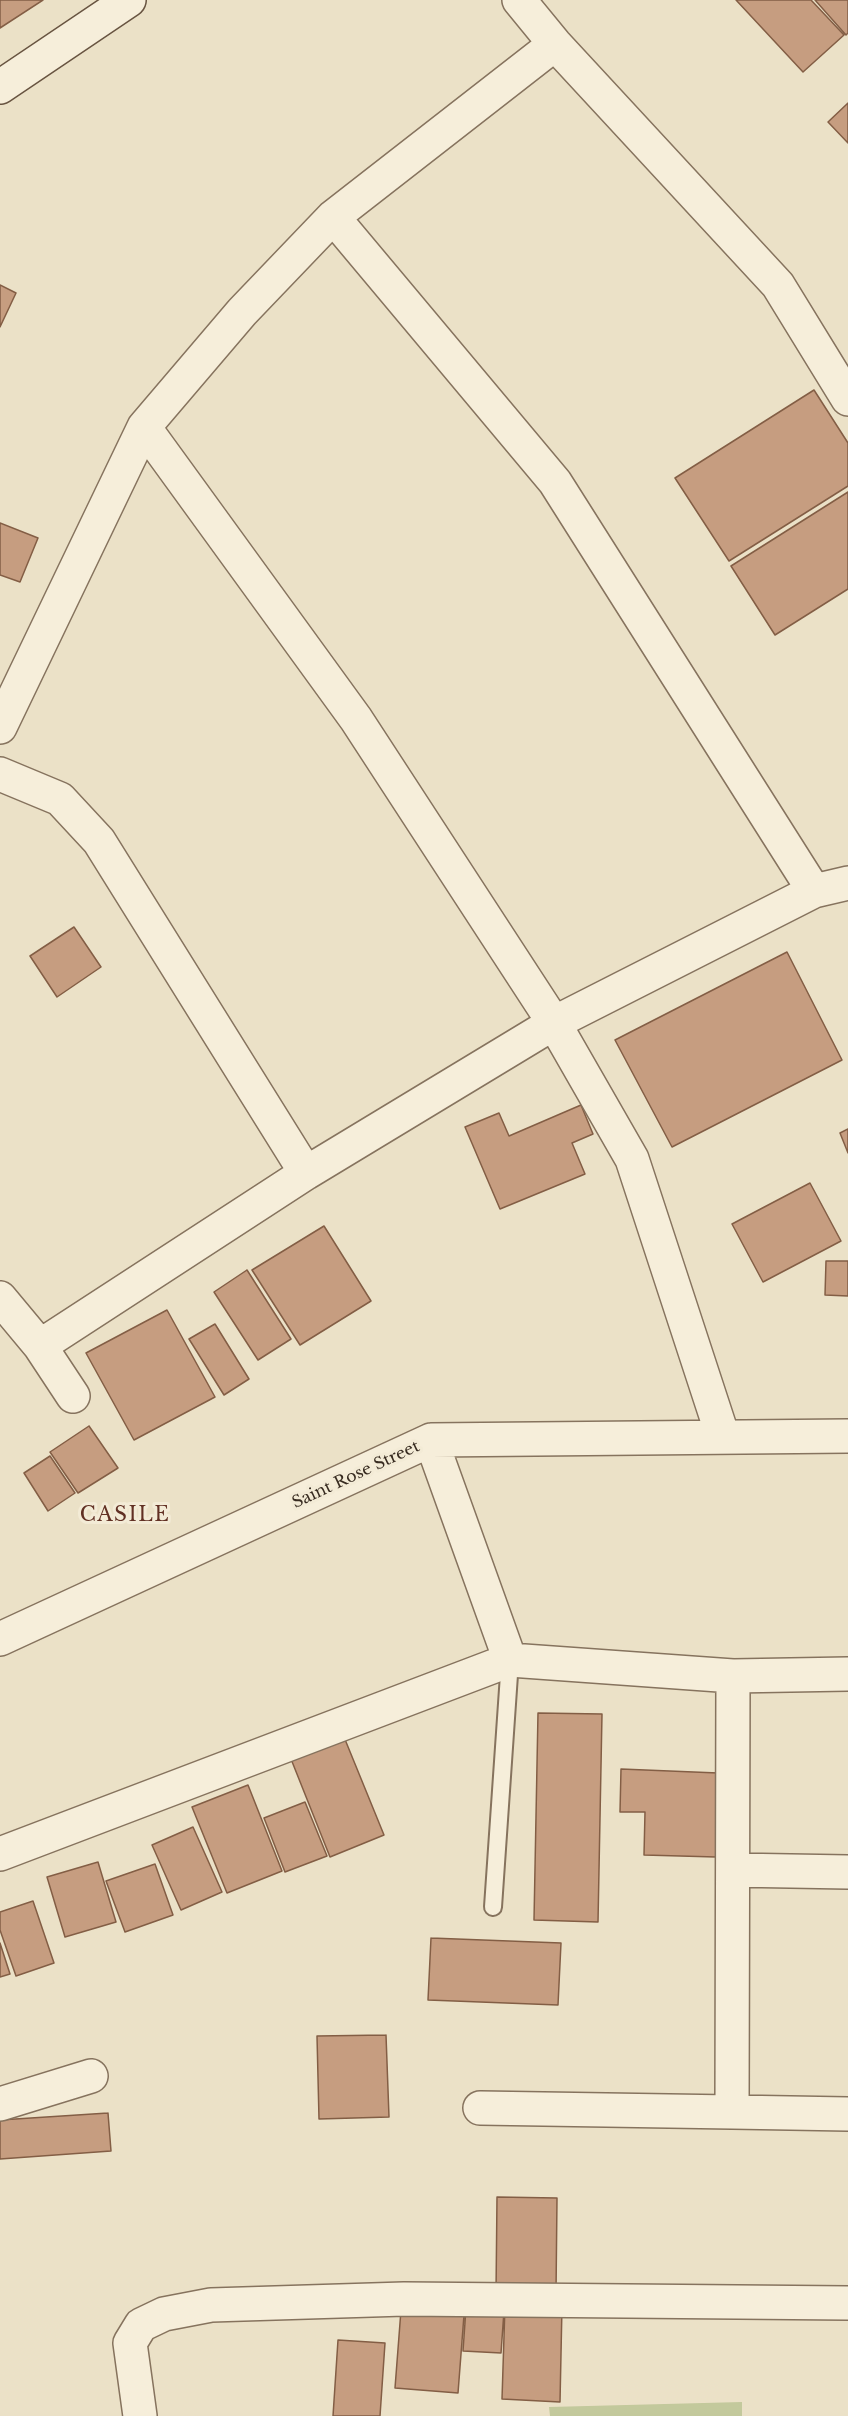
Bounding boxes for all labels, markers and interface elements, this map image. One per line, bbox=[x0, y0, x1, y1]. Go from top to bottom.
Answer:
street label: Saint Rose Street bbox=[289, 1437, 423, 1513]
district label: CASILE bbox=[80, 1503, 170, 1527]

